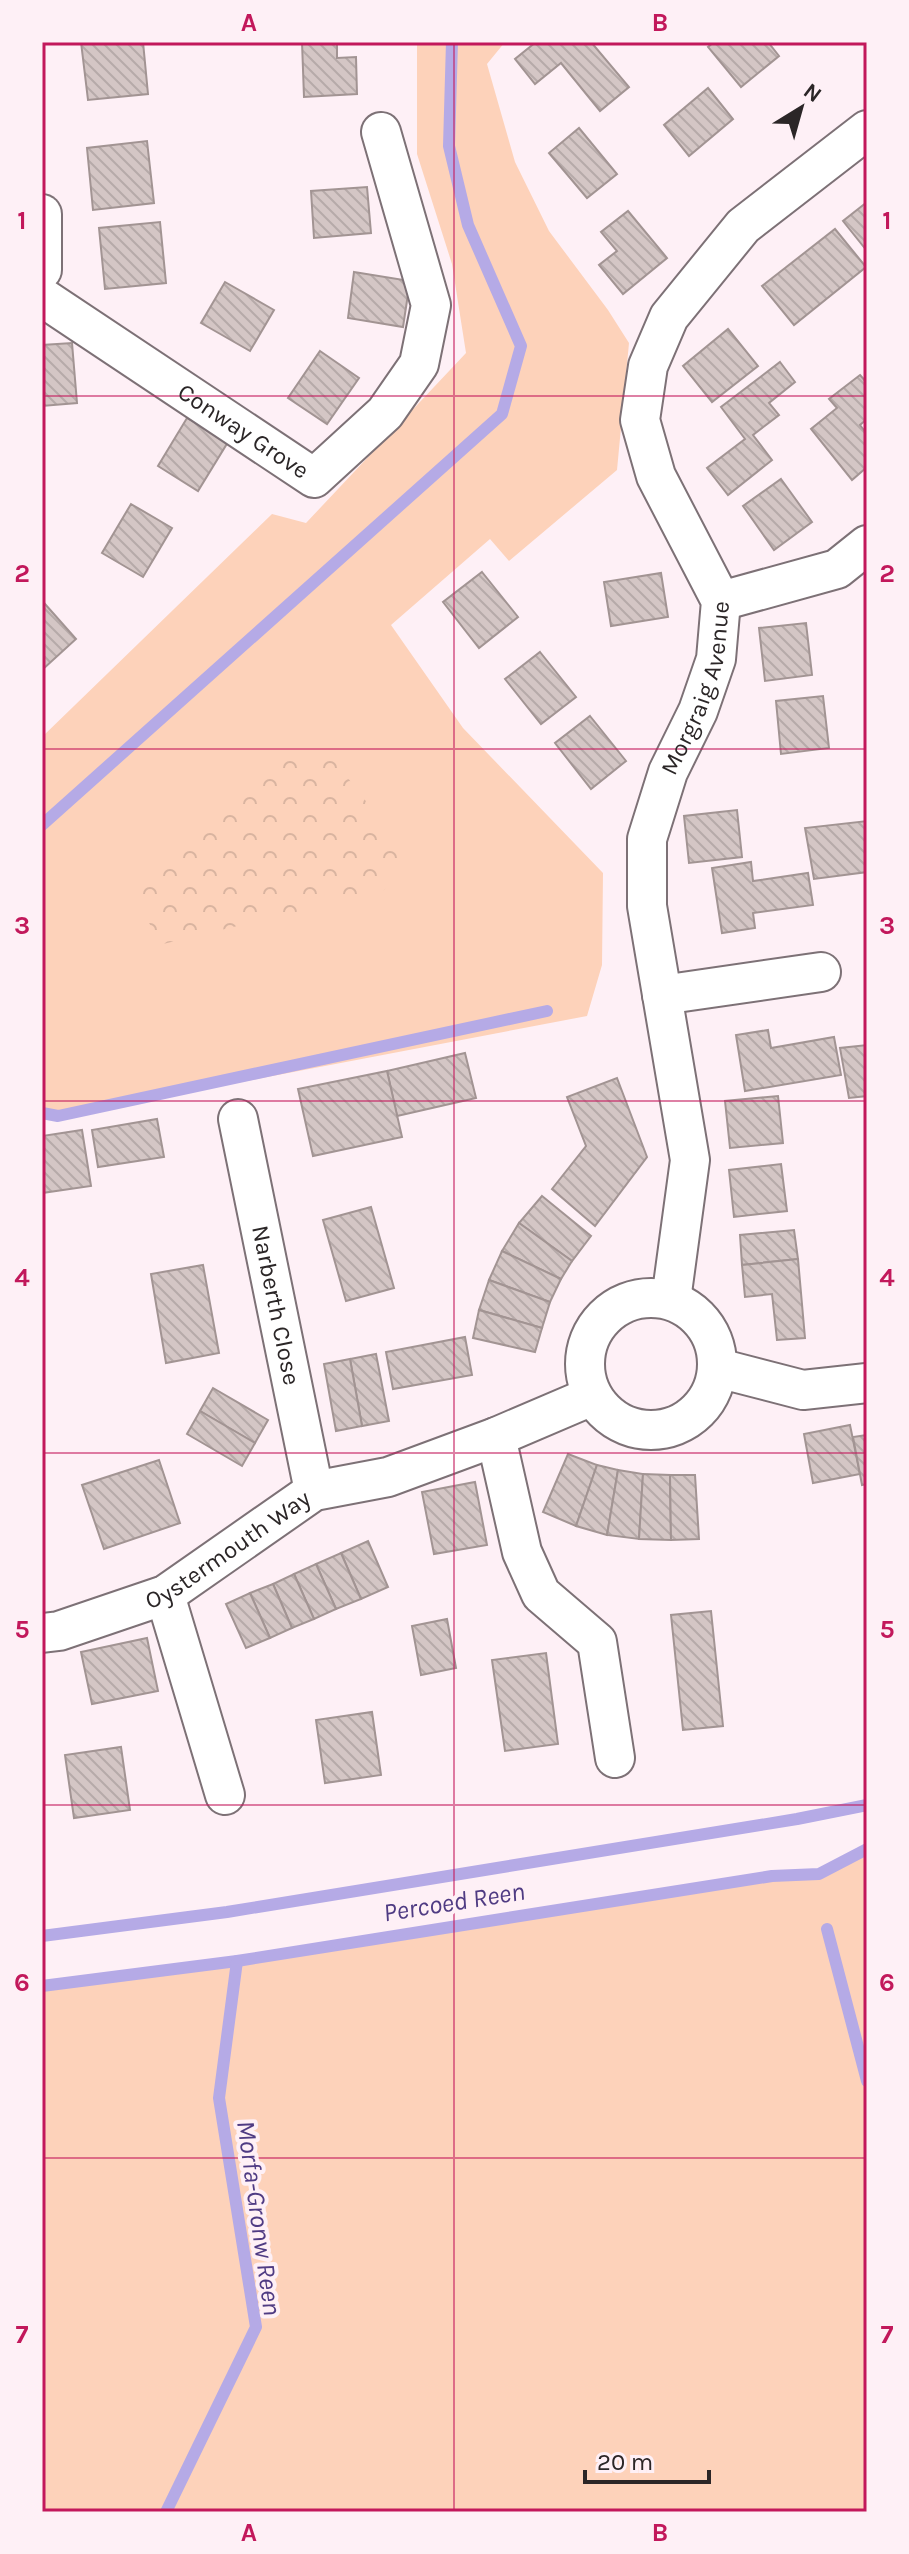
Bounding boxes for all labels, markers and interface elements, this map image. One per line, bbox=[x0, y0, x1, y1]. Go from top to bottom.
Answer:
text: A bbox=[241, 7, 257, 38]
text: B bbox=[652, 7, 668, 38]
north arrow bbox=[761, 68, 841, 148]
text: N bbox=[798, 78, 827, 108]
text: 1 bbox=[17, 205, 27, 236]
text: 1 bbox=[882, 205, 892, 236]
street label: Conway Grove bbox=[173, 377, 314, 485]
text: 2 bbox=[14, 558, 30, 589]
text: 2 bbox=[879, 558, 895, 589]
street label: Morgraig Avenue bbox=[655, 600, 735, 779]
text: 3 bbox=[14, 910, 30, 941]
text: 3 bbox=[879, 910, 895, 941]
street label: Narberth Close bbox=[246, 1223, 306, 1387]
text: 4 bbox=[14, 1262, 30, 1293]
text: 4 bbox=[879, 1262, 895, 1293]
street label: Oystermouth Way bbox=[142, 1484, 316, 1615]
text: 5 bbox=[14, 1614, 30, 1645]
text: 5 bbox=[879, 1614, 895, 1645]
water label: Percoed Reen bbox=[381, 1876, 527, 1928]
text: 6 bbox=[14, 1967, 30, 1998]
text: 6 bbox=[879, 1967, 895, 1998]
water label: Morfa-Gronw Reen bbox=[230, 2118, 288, 2318]
text: 7 bbox=[16, 2319, 29, 2350]
text: 7 bbox=[881, 2319, 894, 2350]
scale bar bbox=[585, 2434, 709, 2484]
text: 20 m bbox=[597, 2448, 653, 2476]
text: A bbox=[241, 2517, 257, 2548]
text: B bbox=[652, 2517, 668, 2548]

